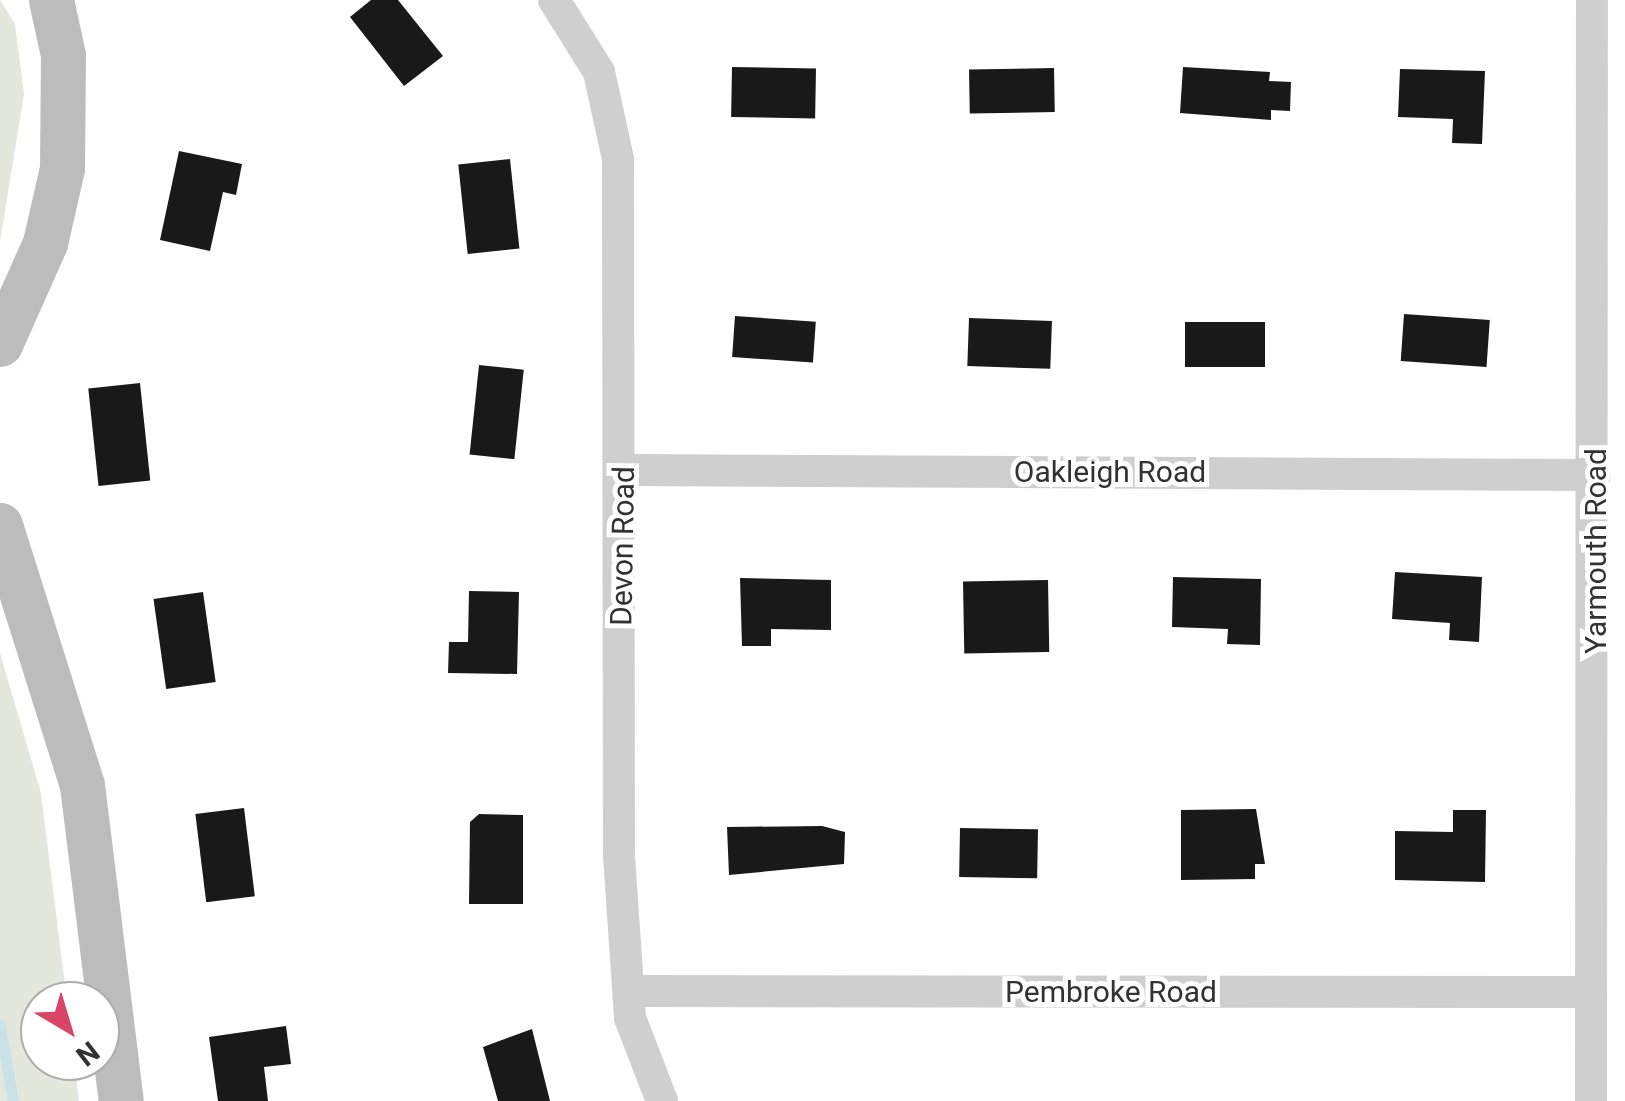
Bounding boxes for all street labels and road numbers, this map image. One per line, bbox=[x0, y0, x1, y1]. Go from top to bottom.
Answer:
street label: Yarmouth Road bbox=[1578, 448, 1614, 654]
street label: Oakleigh Road bbox=[1014, 454, 1206, 490]
street label: Devon Road bbox=[604, 466, 642, 626]
street label: Pembroke Road bbox=[1005, 974, 1217, 1010]

